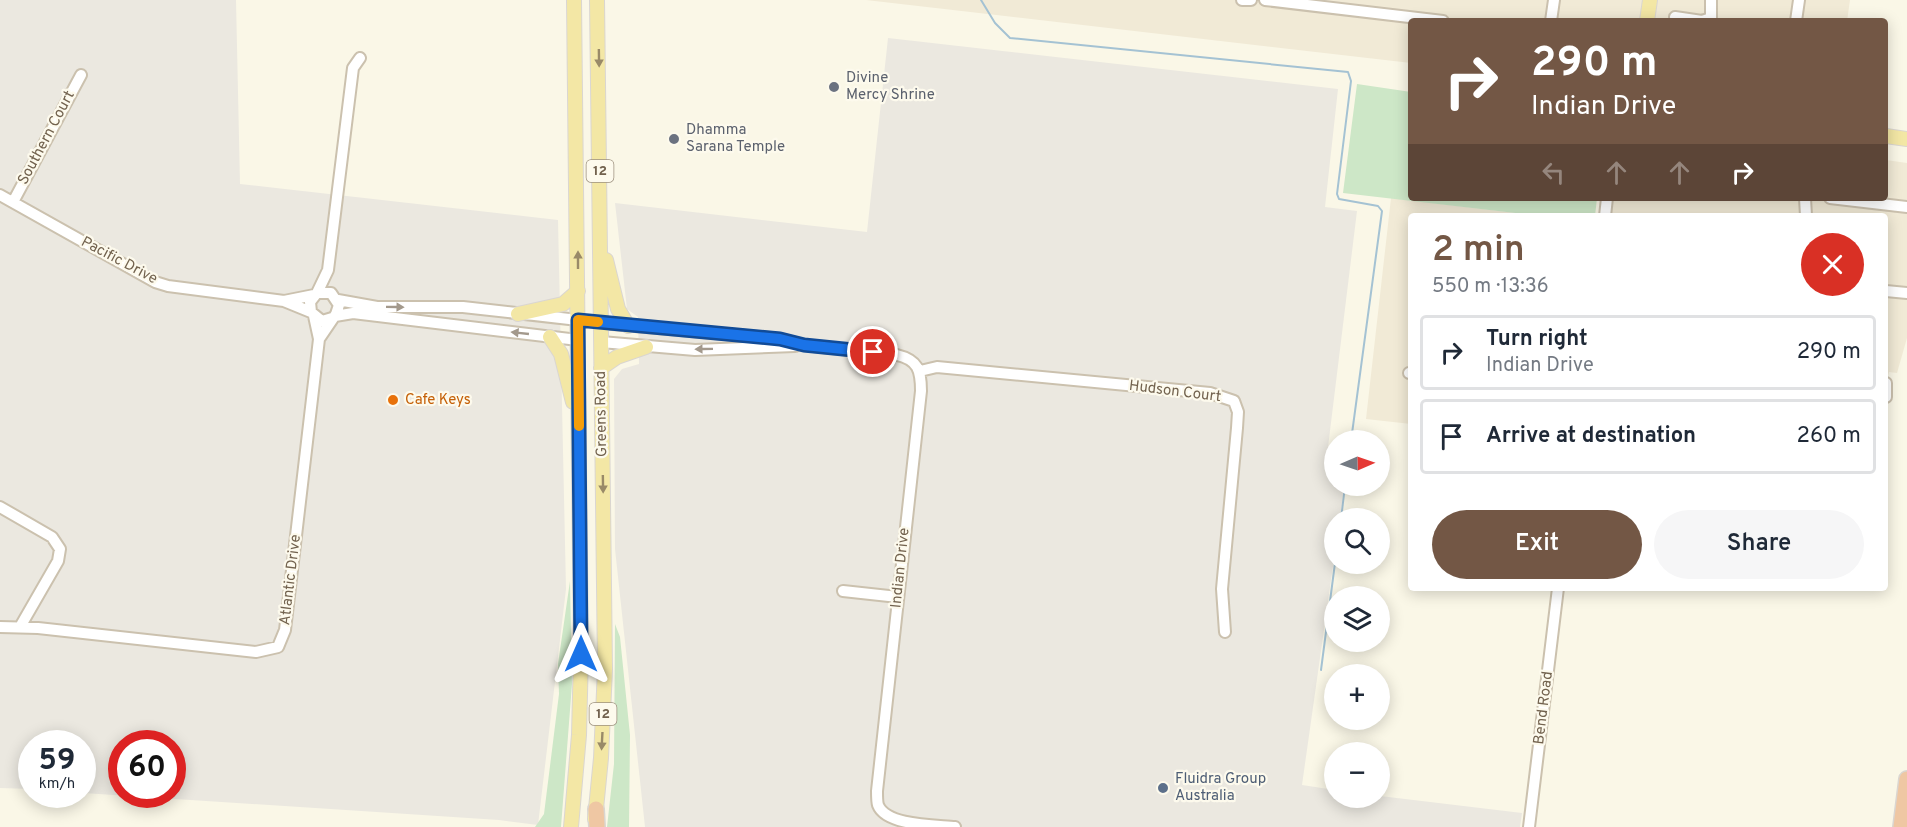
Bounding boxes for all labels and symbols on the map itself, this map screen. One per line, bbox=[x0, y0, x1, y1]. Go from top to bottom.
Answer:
one-way arrow bbox=[594, 49, 604, 68]
place label: Divine Mercy Shrine bbox=[846, 69, 935, 105]
marker: Divine Mercy Shrine bbox=[827, 80, 841, 94]
street label: Southern Court bbox=[14, 88, 80, 188]
place label: Dhamma Sarana Temple bbox=[686, 121, 785, 157]
marker: Dhamma Sarana Temple bbox=[667, 132, 681, 146]
road number: 12 bbox=[586, 160, 614, 182]
street label: Pacific Drive bbox=[77, 233, 161, 289]
one-way arrow bbox=[573, 251, 583, 270]
one-way arrow bbox=[386, 303, 405, 312]
pin bbox=[847, 326, 898, 377]
one-way arrow bbox=[510, 329, 529, 338]
one-way arrow bbox=[694, 345, 713, 354]
street label: Greens Road bbox=[592, 371, 612, 457]
street label: Hudson Court bbox=[1128, 377, 1222, 407]
place label: Cafe Keys bbox=[405, 391, 471, 410]
marker: Cafe Keys bbox=[386, 393, 400, 407]
north arrow bbox=[1324, 430, 1390, 496]
one-way arrow bbox=[598, 475, 608, 494]
street label: Indian Drive bbox=[887, 527, 915, 609]
street label: Atlantic Drive bbox=[276, 534, 306, 626]
position arrow bbox=[549, 622, 613, 686]
street label: Bend Road bbox=[1530, 670, 1558, 746]
road number: 12 bbox=[590, 703, 616, 725]
speed limit sign: 60 bbox=[108, 730, 186, 808]
one-way arrow bbox=[597, 732, 606, 751]
place label: Fluidra Group Australia bbox=[1175, 770, 1266, 806]
marker: Fluidra Group Australia bbox=[1156, 781, 1170, 795]

